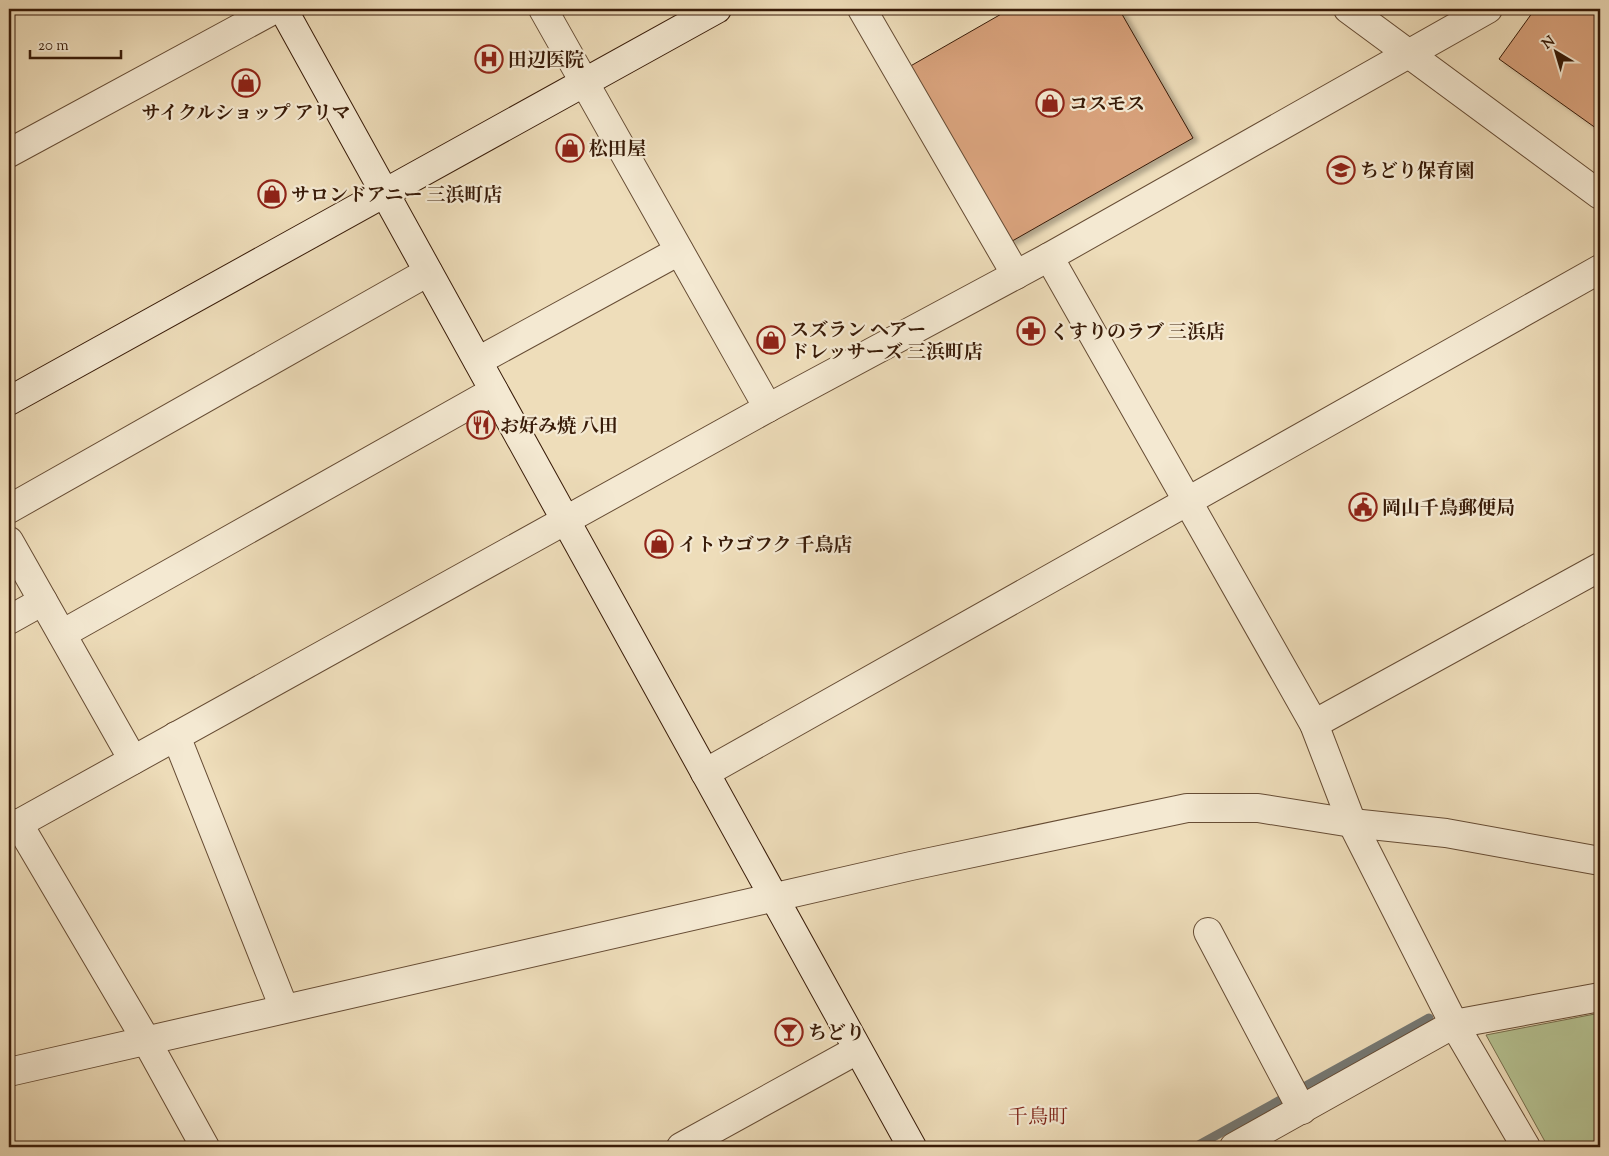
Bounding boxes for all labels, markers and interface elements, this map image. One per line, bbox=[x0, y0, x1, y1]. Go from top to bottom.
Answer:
scale bar bbox=[30, 28, 121, 60]
north arrow bbox=[1532, 28, 1582, 78]
text: N bbox=[1539, 32, 1560, 55]
text: 20 m bbox=[38, 36, 69, 57]
hospital icon: 田辺医院 bbox=[474, 44, 504, 74]
place label: 田辺医院 bbox=[508, 48, 584, 75]
shop icon: サイクルショップ アリマ bbox=[231, 68, 261, 98]
shop icon: コスモス bbox=[1035, 88, 1065, 118]
place label: コスモス bbox=[1069, 92, 1145, 119]
place label: サイクルショップ アリマ bbox=[142, 101, 350, 128]
shop icon: 松田屋 bbox=[555, 133, 585, 163]
place label: 松田屋 bbox=[589, 137, 646, 164]
school or university icon: ちどり保育園 bbox=[1326, 155, 1356, 185]
place label: ちどり保育園 bbox=[1360, 159, 1474, 186]
shop icon: サロンドアニー 三浜町店 bbox=[257, 179, 287, 209]
place label: サロンドアニー 三浜町店 bbox=[291, 183, 503, 210]
pharmacy icon: くすりのラブ 三浜店 bbox=[1016, 316, 1046, 346]
place label: スズラン ヘアー ドレッサーズ 三浜町店 bbox=[790, 318, 983, 367]
place label: くすりのラブ 三浜店 bbox=[1050, 320, 1225, 347]
shop icon: スズラン ヘアー ドレッサーズ 三浜町店 bbox=[756, 325, 786, 355]
restaurant icon: お好み焼 八田 bbox=[466, 410, 496, 440]
place label: お好み焼 八田 bbox=[500, 414, 618, 441]
public building icon: 岡山千鳥郵便局 bbox=[1348, 492, 1378, 522]
place label: 岡山千鳥郵便局 bbox=[1382, 496, 1515, 523]
shop icon: イトウゴフク 千鳥店 bbox=[644, 529, 674, 559]
place label: イトウゴフク 千鳥店 bbox=[678, 533, 852, 560]
bar icon: ちどり bbox=[774, 1017, 804, 1047]
place label: ちどり bbox=[808, 1021, 865, 1048]
district label: 千鳥町 bbox=[1008, 1104, 1068, 1133]

